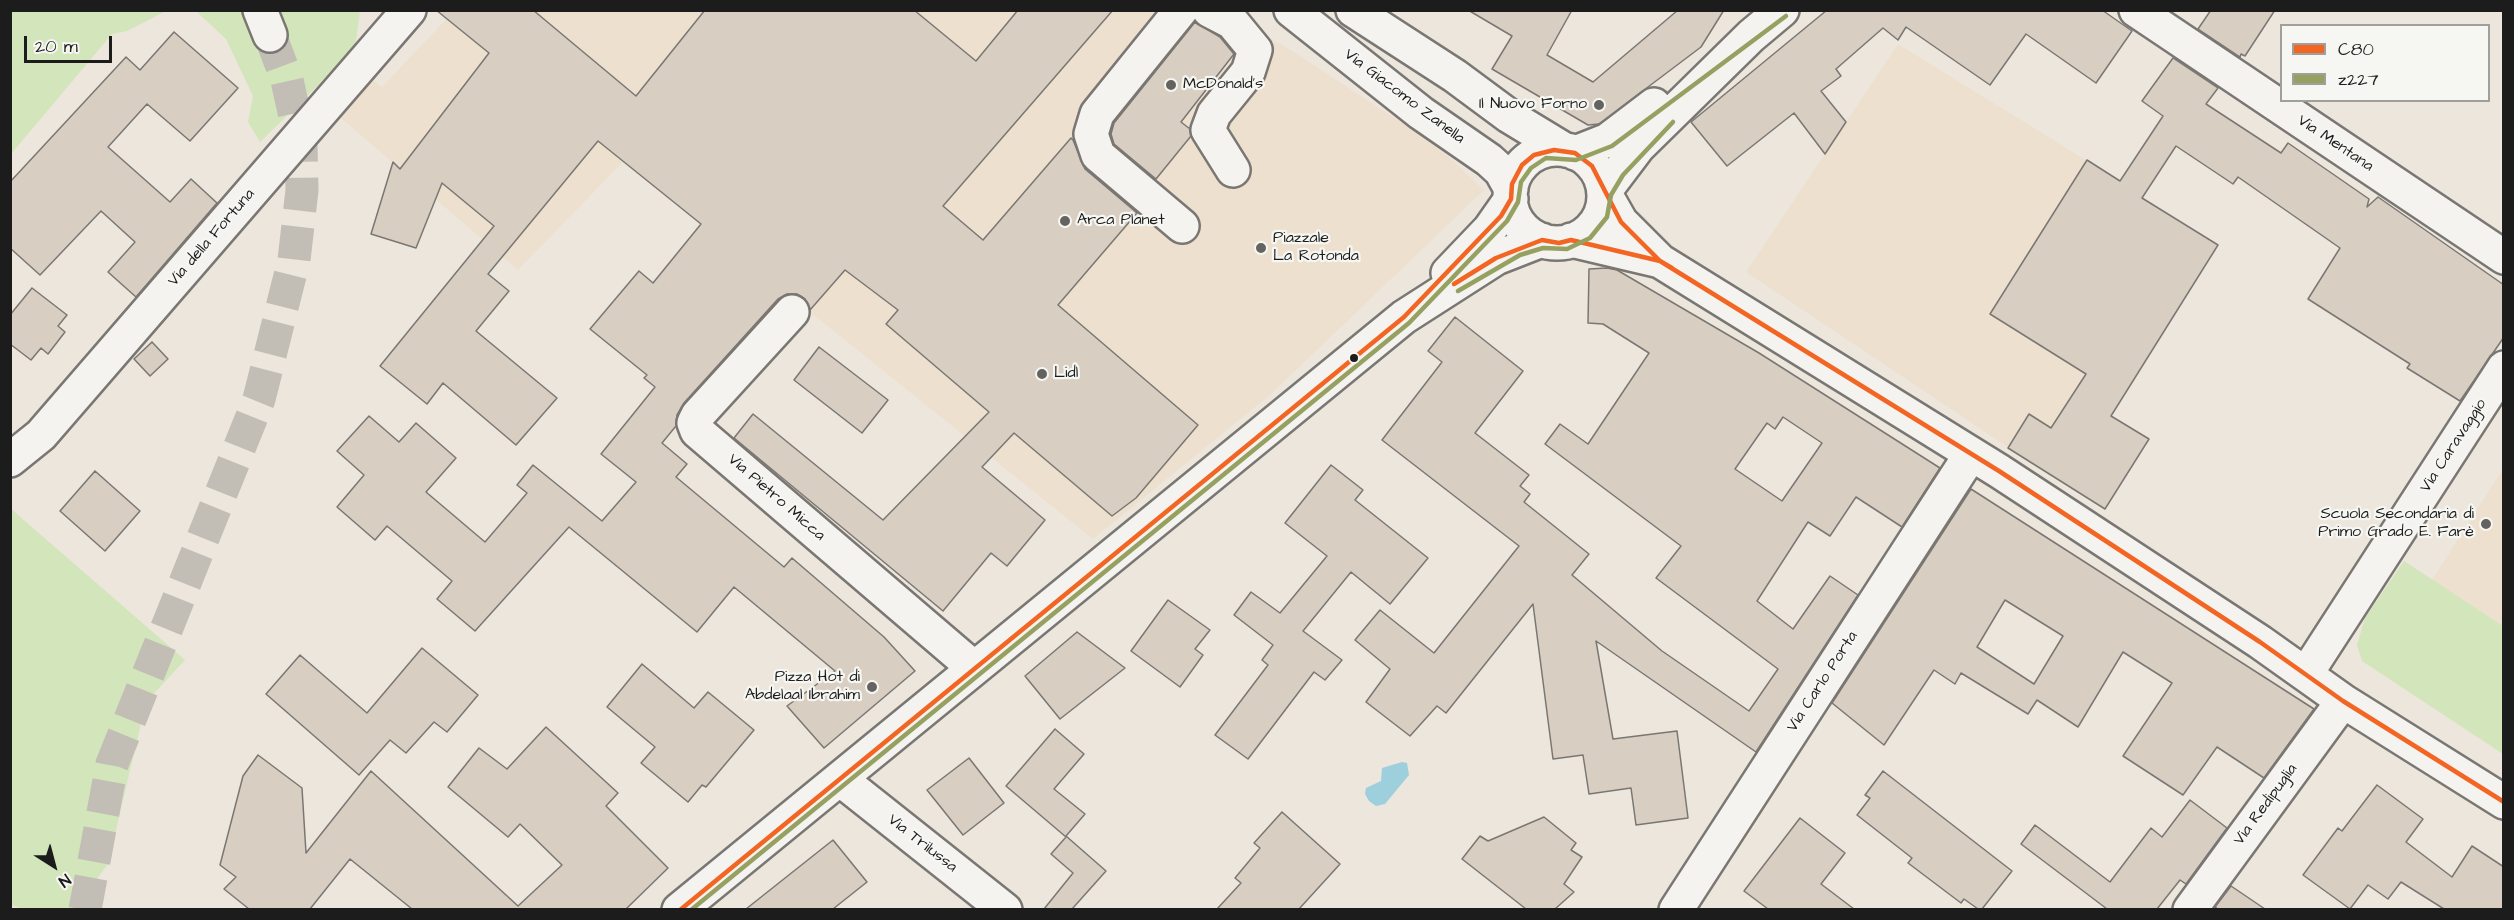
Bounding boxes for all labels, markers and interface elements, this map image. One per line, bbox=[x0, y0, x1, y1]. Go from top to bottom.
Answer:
scale bar bbox=[27, 24, 116, 62]
legend bbox=[2280, 24, 2490, 102]
text: 20 m bbox=[35, 34, 78, 59]
text: C80 bbox=[2338, 37, 2374, 62]
street label: Via Giacomo Zanella bbox=[1340, 45, 1468, 149]
text: z227 bbox=[2338, 67, 2379, 92]
place label: McDonald's bbox=[1183, 75, 1263, 95]
marker: McDonald's bbox=[1164, 78, 1178, 92]
place label: Il Nuovo Forno bbox=[1479, 95, 1587, 115]
marker: Il Nuovo Forno bbox=[1592, 98, 1606, 112]
street label: Via Mentana bbox=[2293, 112, 2377, 176]
street label: Via della Fortuna bbox=[164, 185, 260, 291]
place label: Arca Planet bbox=[1077, 211, 1165, 231]
marker: Arca Planet bbox=[1058, 214, 1072, 228]
place label: Piazzale La Rotonda bbox=[1273, 229, 1359, 267]
marker: Piazzale La Rotonda bbox=[1254, 241, 1268, 255]
unlabelled marker bbox=[1348, 352, 1360, 364]
place label: Lidl bbox=[1054, 364, 1078, 384]
marker: Lidl bbox=[1035, 367, 1049, 381]
street label: Via Caravaggio bbox=[2417, 396, 2491, 496]
street label: Via Pietro Micca bbox=[723, 450, 829, 546]
place label: Scuola Secondaria di Primo Grado E. Farè bbox=[2318, 505, 2474, 543]
marker: Scuola Secondaria di Primo Grado E. Farè bbox=[2479, 517, 2493, 531]
street label: Via Carlo Porta bbox=[1783, 628, 1863, 736]
place label: Pizza Hot di Abdelaal Ibrahim bbox=[745, 668, 860, 706]
marker: Pizza Hot di Abdelaal Ibrahim bbox=[865, 680, 879, 694]
street label: Via Redipuglia bbox=[2230, 761, 2302, 849]
street label: Via Trilussa bbox=[883, 811, 961, 877]
north arrow bbox=[24, 836, 84, 896]
text: N bbox=[54, 869, 75, 892]

